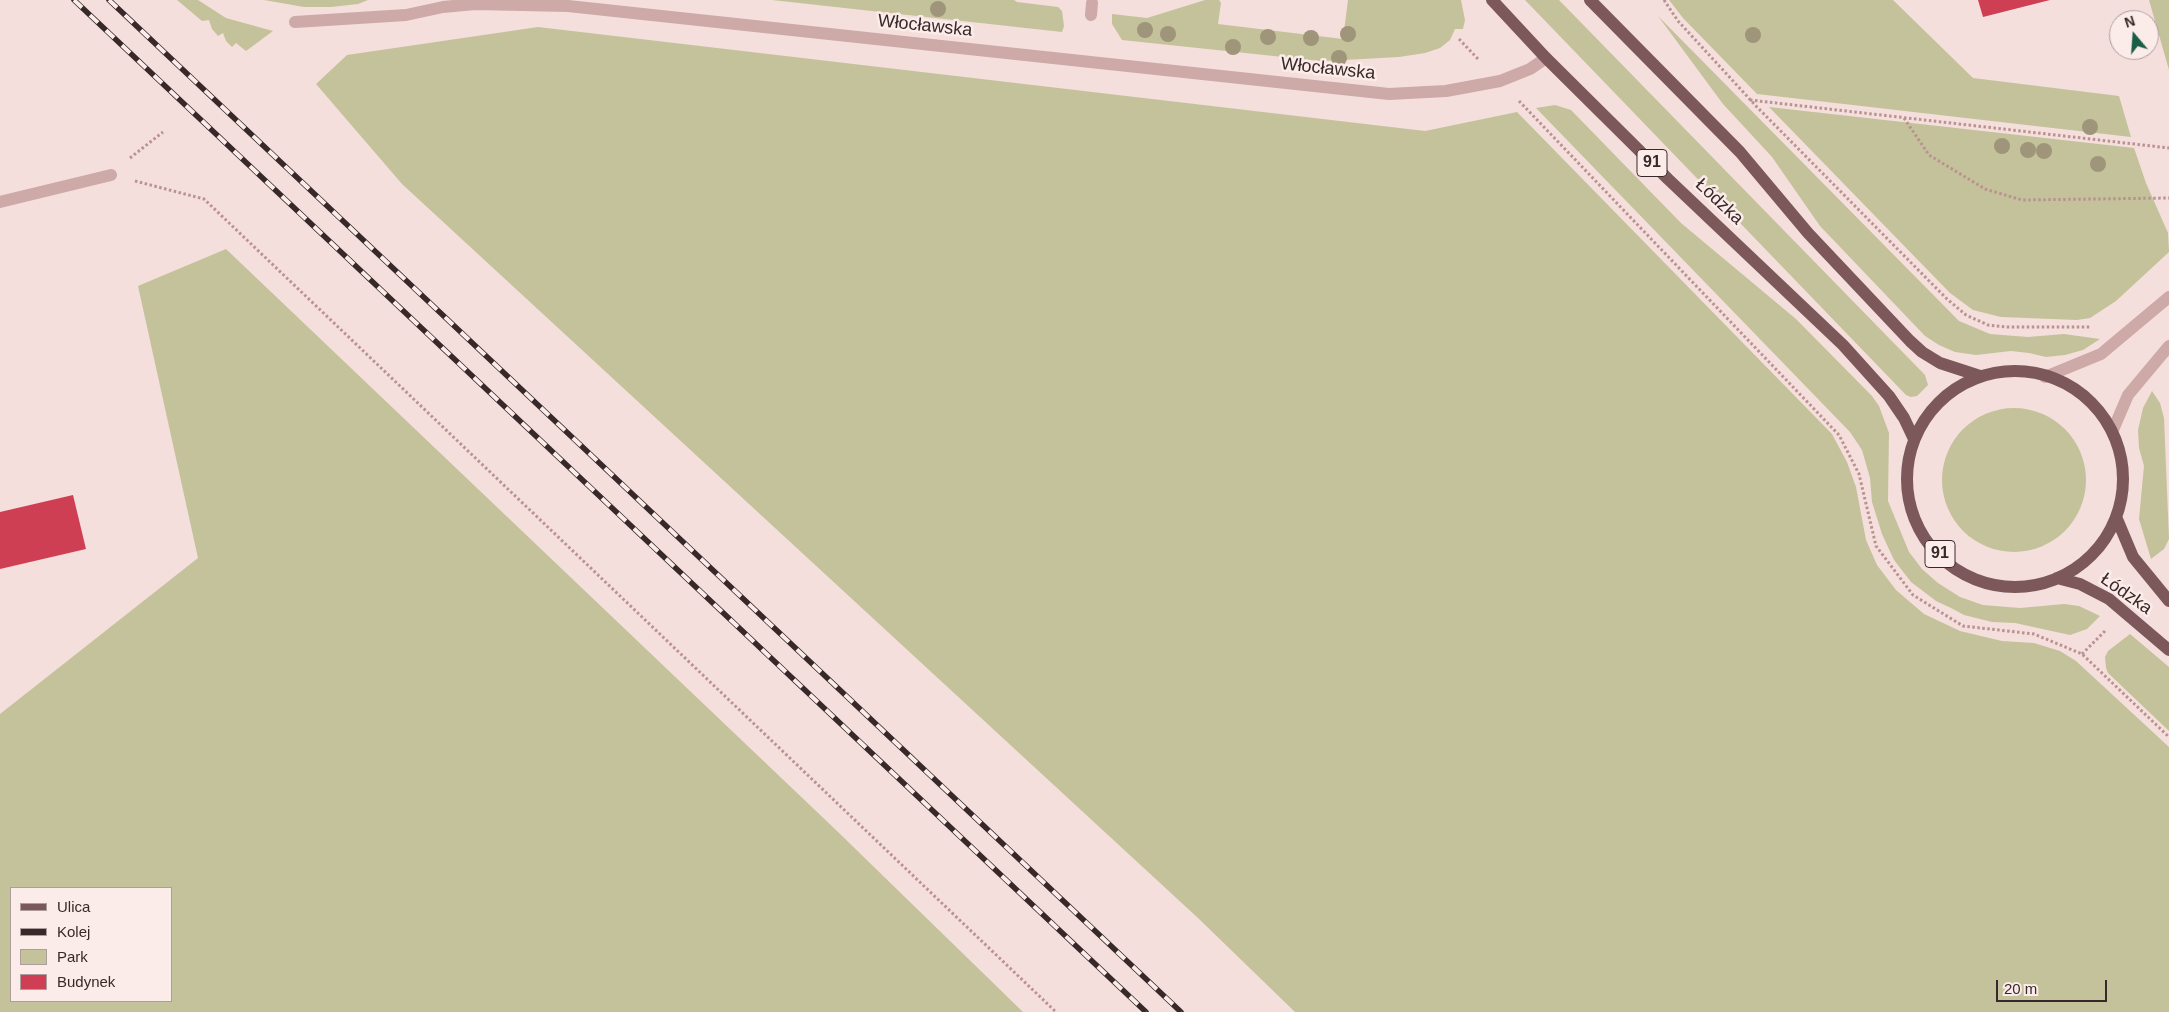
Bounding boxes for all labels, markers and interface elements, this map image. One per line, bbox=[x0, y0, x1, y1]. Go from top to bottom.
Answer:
street label: Włocławska bbox=[877, 10, 973, 42]
north arrow bbox=[2109, 10, 2159, 60]
text: N bbox=[2122, 13, 2137, 31]
street label: Włocławska bbox=[1280, 53, 1376, 85]
road number: 91 bbox=[1637, 150, 1667, 177]
street label: Łódzka bbox=[1690, 174, 1748, 230]
road number: 91 bbox=[1925, 540, 1955, 568]
street label: Łódzka bbox=[2096, 569, 2156, 619]
legend bbox=[10, 887, 172, 1002]
text: Ulica bbox=[57, 898, 90, 915]
text: Kolej bbox=[57, 923, 90, 940]
text: Park bbox=[57, 948, 88, 965]
scale bar bbox=[1999, 970, 2110, 1002]
text: Budynek bbox=[57, 973, 115, 990]
text: 20 m bbox=[2004, 980, 2037, 997]

